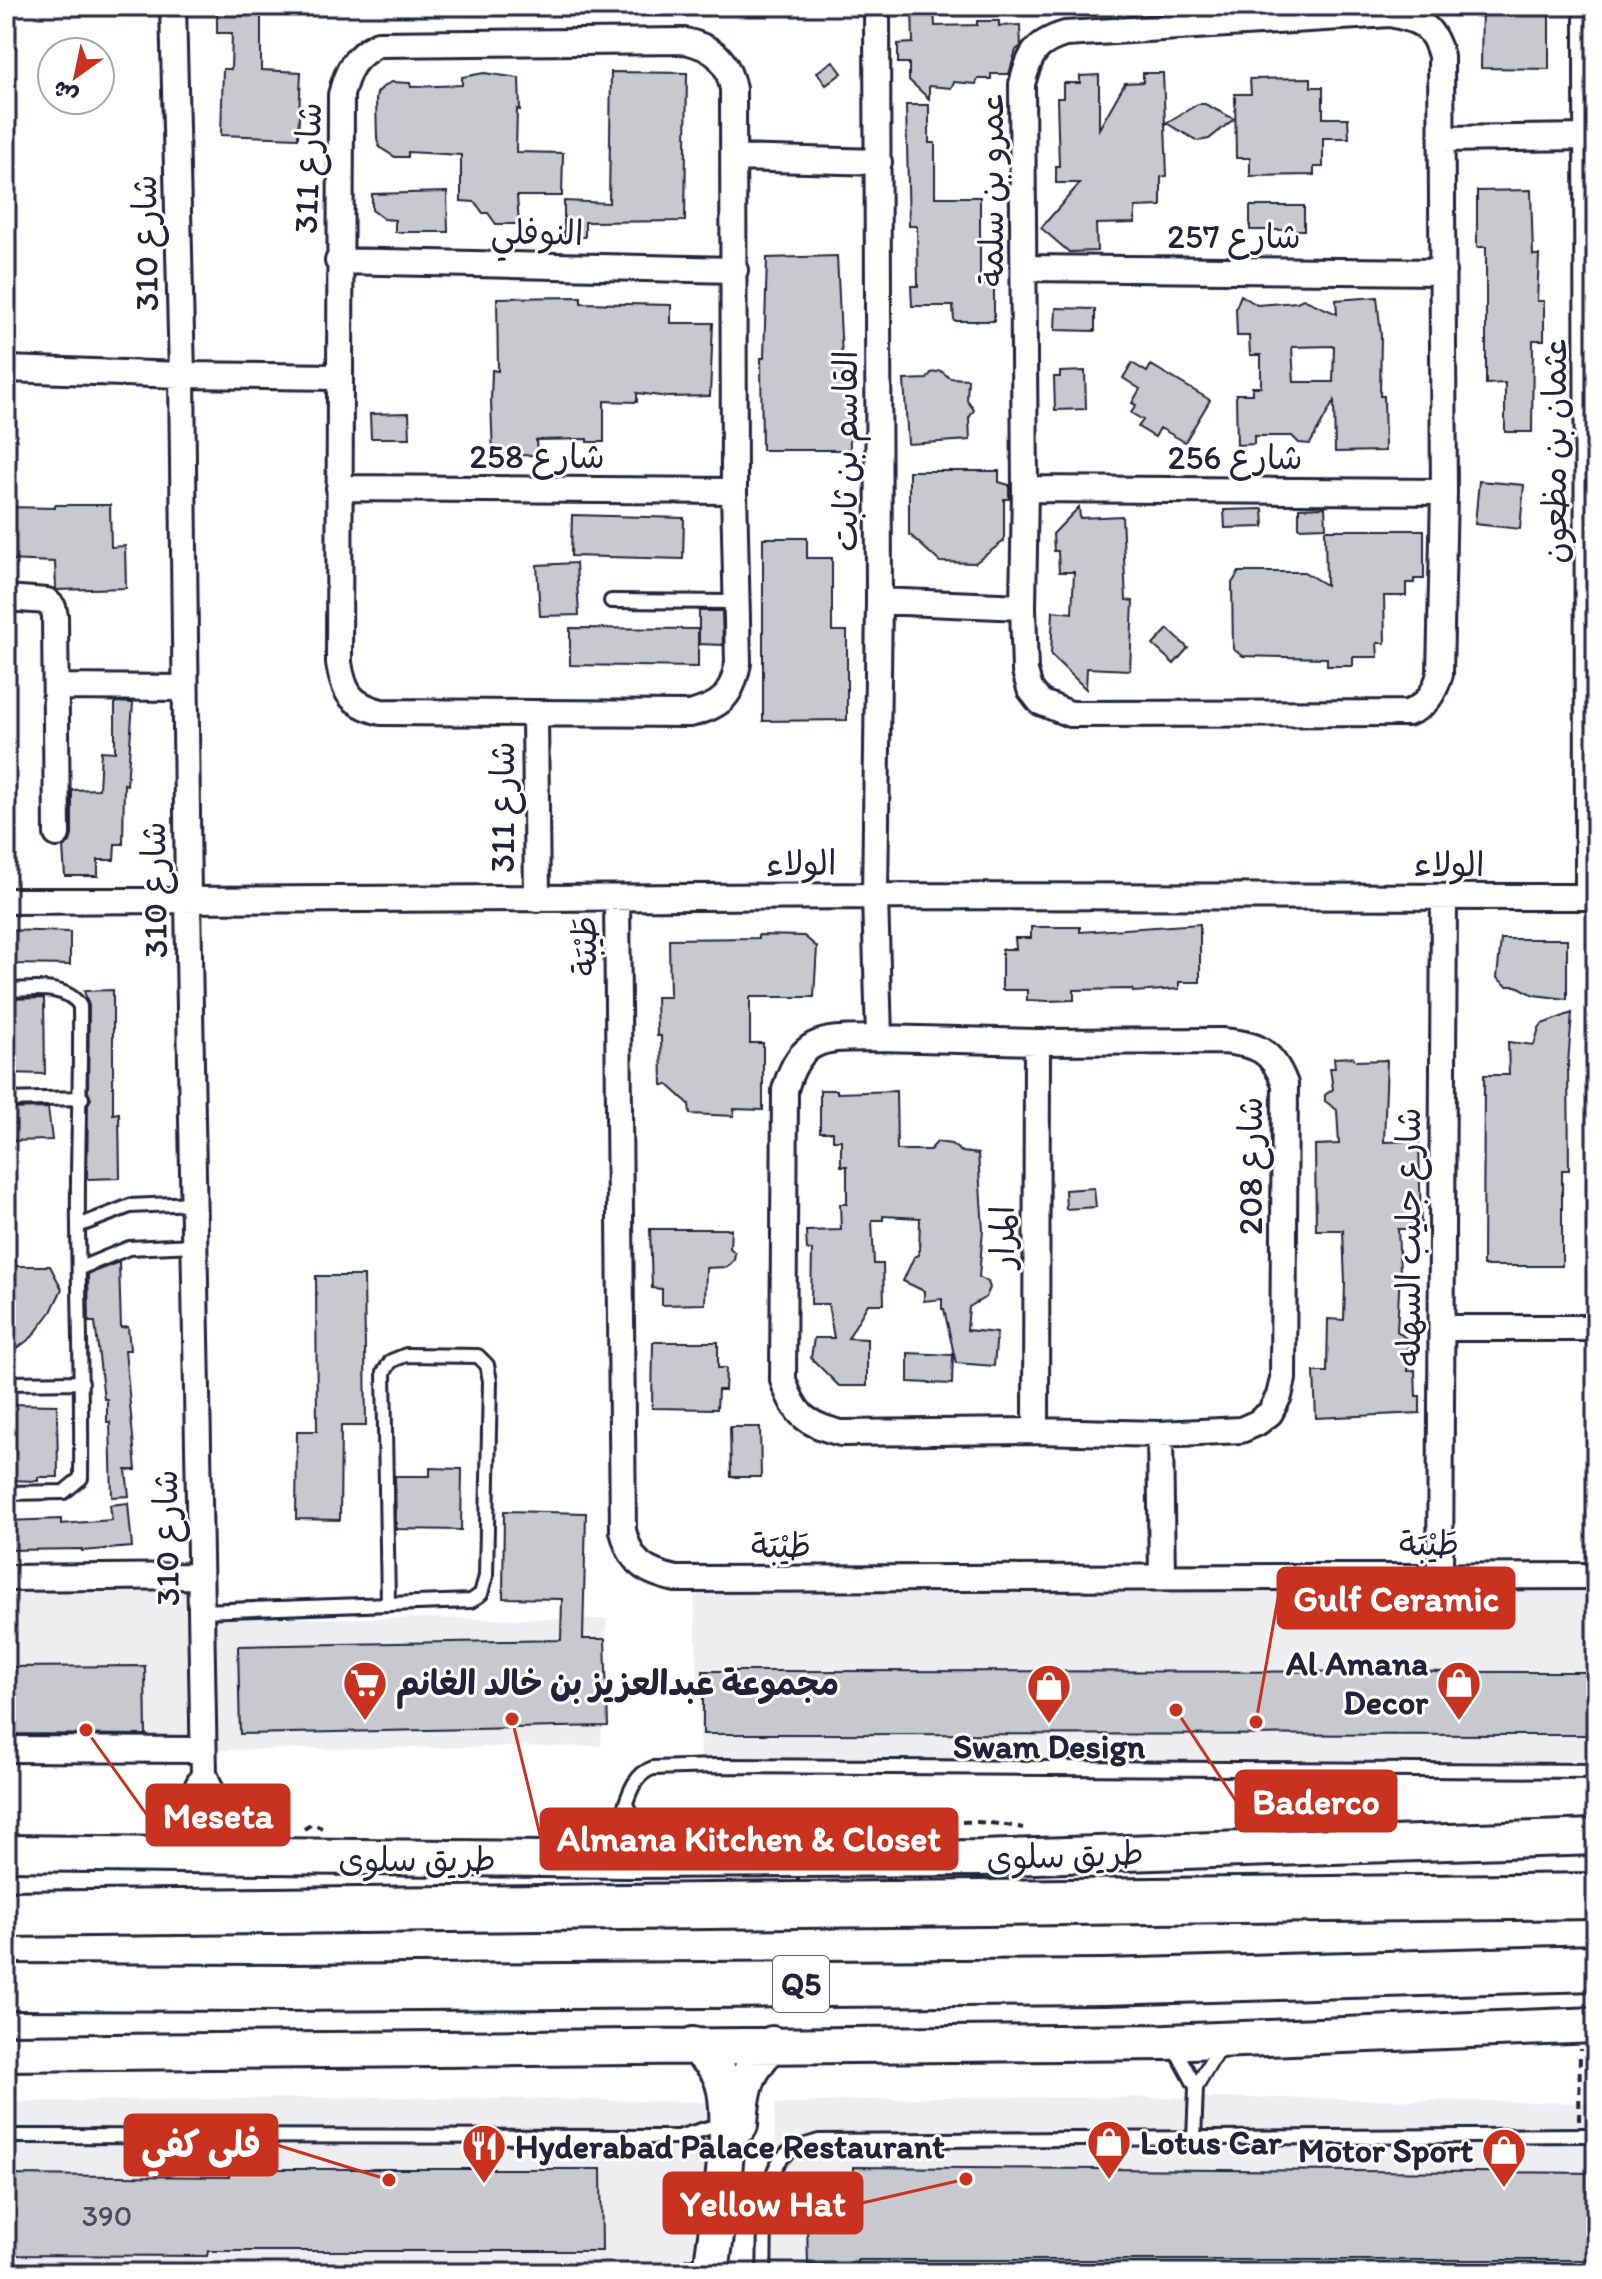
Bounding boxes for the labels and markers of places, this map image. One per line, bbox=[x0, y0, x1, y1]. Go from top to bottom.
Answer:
callout: Gulf Ceramic bbox=[1278, 1568, 1514, 1628]
place label: Al Amana Decor bbox=[1286, 1643, 1429, 1723]
supermarket icon: مجموعة عبدالعزيز بن خالد الغانم bbox=[341, 1659, 389, 1722]
shop icon: Al Amana Decor bbox=[1435, 1659, 1483, 1722]
shop icon: Swam Design bbox=[1025, 1662, 1073, 1725]
place label: مجموعة عبدالعزيز بن خالد الغانم bbox=[396, 1663, 839, 1709]
place label: Swam Design bbox=[953, 1726, 1146, 1767]
callout: Baderco bbox=[1236, 1771, 1396, 1831]
callout: Meseta bbox=[147, 1785, 289, 1845]
callout: Almana Kitchen & Closet bbox=[541, 1809, 957, 1869]
callout: فلى كفي bbox=[125, 2115, 277, 2175]
shop icon: Lotus Car bbox=[1085, 2118, 1133, 2181]
restaurant icon: Hyderabad Palace Restaurant bbox=[460, 2122, 508, 2185]
place label: Lotus Car bbox=[1140, 2122, 1282, 2163]
place label: Hyderabad Palace Restaurant bbox=[515, 2126, 945, 2167]
shop icon: Motor Sport bbox=[1480, 2126, 1528, 2189]
place label: Motor Sport bbox=[1298, 2130, 1473, 2171]
callout: Yellow Hat bbox=[664, 2173, 862, 2233]

